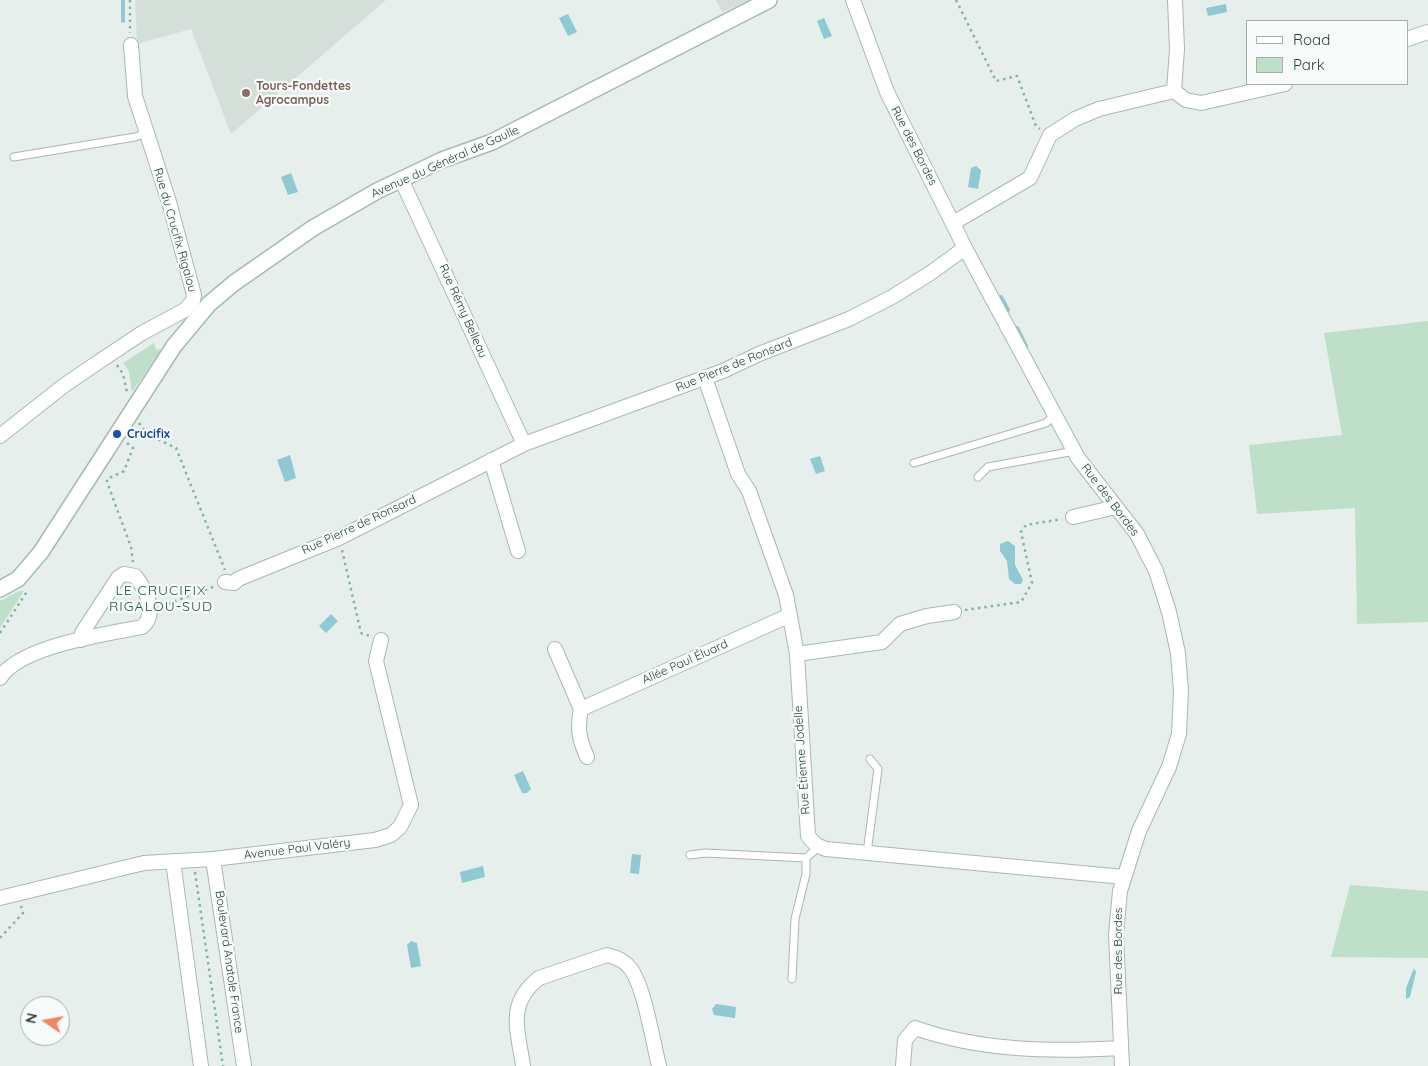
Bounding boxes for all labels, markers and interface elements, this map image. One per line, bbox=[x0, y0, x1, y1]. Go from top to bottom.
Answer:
legend bbox=[1246, 20, 1408, 85]
text: Road bbox=[1293, 30, 1330, 49]
text: Park bbox=[1293, 55, 1325, 74]
place label: Tours-Fondettes Agrocampus bbox=[256, 79, 351, 107]
marker: Tours-Fondettes Agrocampus bbox=[240, 87, 252, 99]
street label: Rue des Bordes bbox=[888, 104, 940, 188]
street label: Avenue du Général de Gaulle bbox=[369, 123, 521, 201]
street label: Rue du Crucifix Rigalou bbox=[150, 166, 200, 294]
street label: Rue Rémy Belleau bbox=[436, 262, 490, 360]
street label: Rue Pierre de Ronsard bbox=[674, 335, 794, 395]
place label: Crucifix bbox=[127, 427, 170, 441]
marker: Crucifix bbox=[111, 428, 123, 440]
street label: Rue des Bordes bbox=[1078, 461, 1142, 539]
street label: Rue Pierre de Ronsard bbox=[300, 492, 418, 558]
district label: LE CRUCIFIX RIGALOU-SUD bbox=[108, 583, 214, 616]
street label: Allée Paul Éluard bbox=[640, 637, 730, 687]
street label: Rue Étienne Jodelle bbox=[791, 705, 813, 815]
street label: Avenue Paul Valéry bbox=[243, 835, 351, 863]
street label: Boulevard Anatole France bbox=[212, 890, 246, 1034]
street label: Rue des Bordes bbox=[1111, 908, 1125, 994]
north arrow bbox=[20, 996, 70, 1046]
text: N bbox=[21, 1011, 41, 1025]

